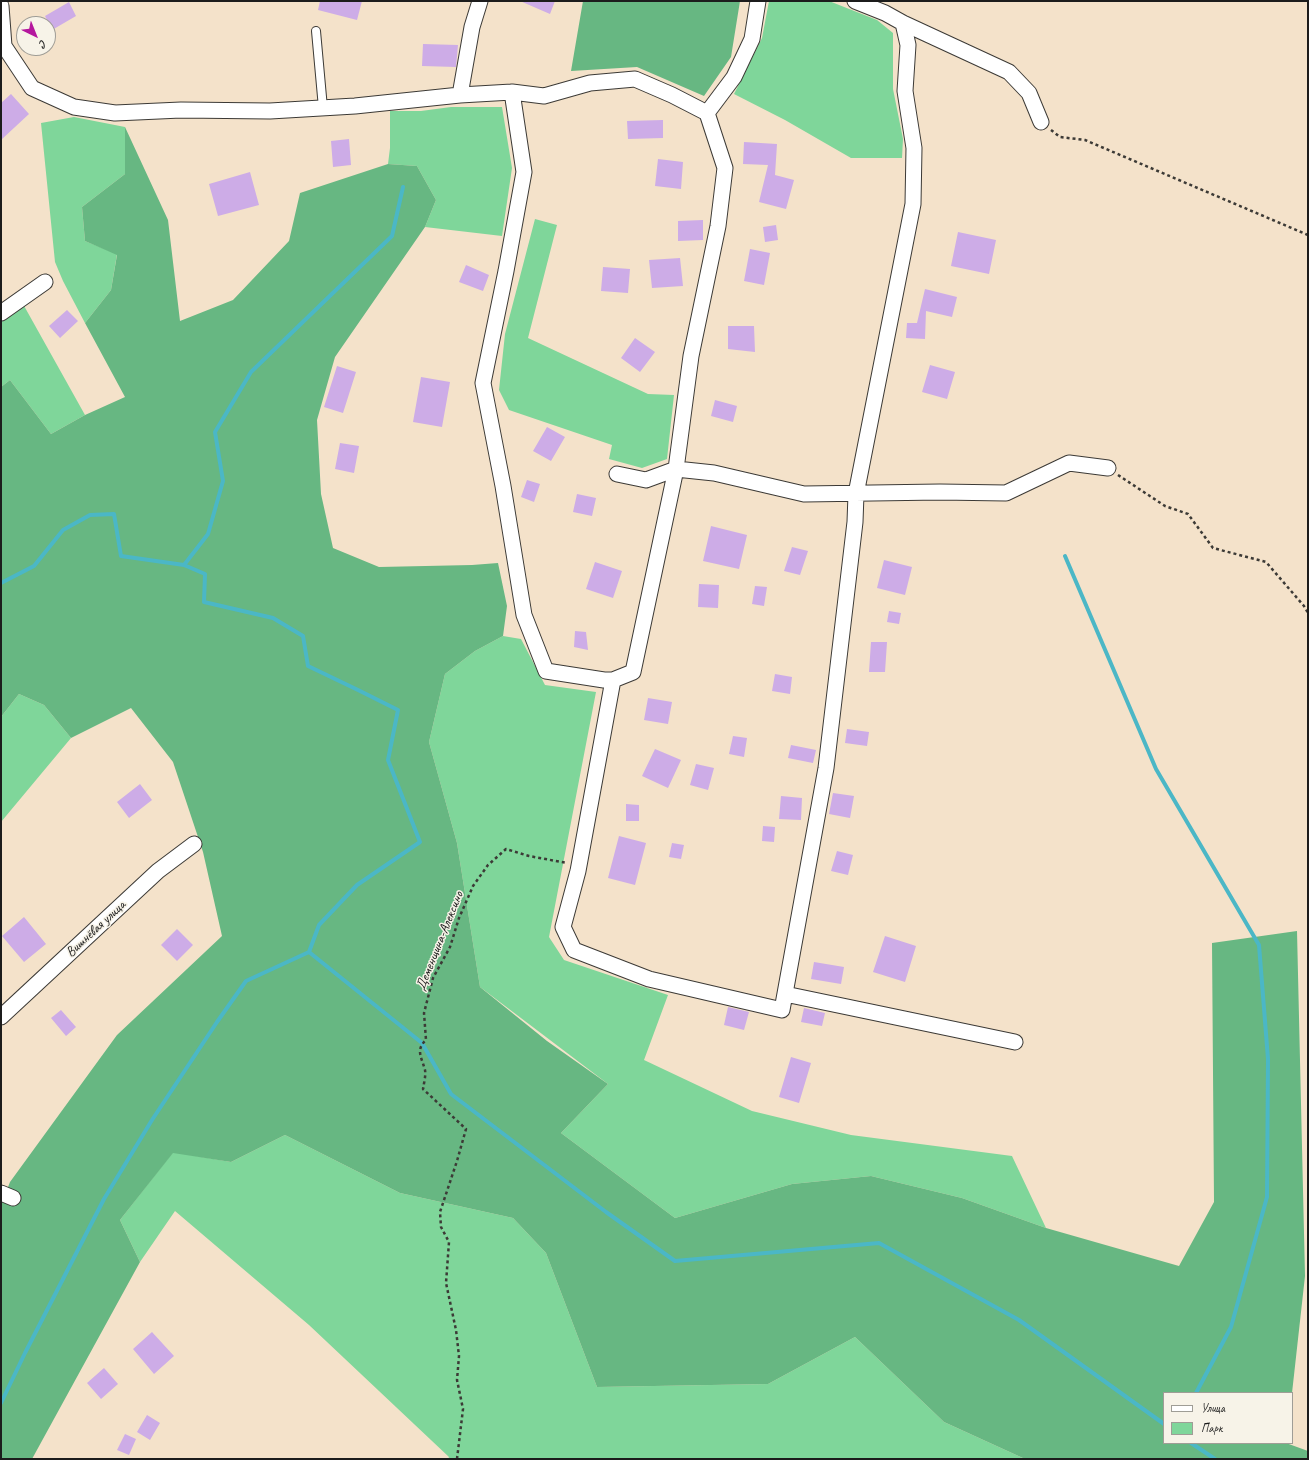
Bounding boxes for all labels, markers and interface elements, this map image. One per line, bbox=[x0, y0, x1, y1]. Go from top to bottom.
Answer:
north arrow bbox=[16, 16, 56, 56]
text: С bbox=[37, 37, 50, 51]
street label: Деменщина-Алексино bbox=[412, 889, 468, 993]
street label: Вишнёвая улица bbox=[63, 897, 129, 961]
legend bbox=[1163, 1392, 1293, 1444]
text: Улица bbox=[1201, 1400, 1225, 1416]
text: Парк bbox=[1201, 1420, 1222, 1436]

